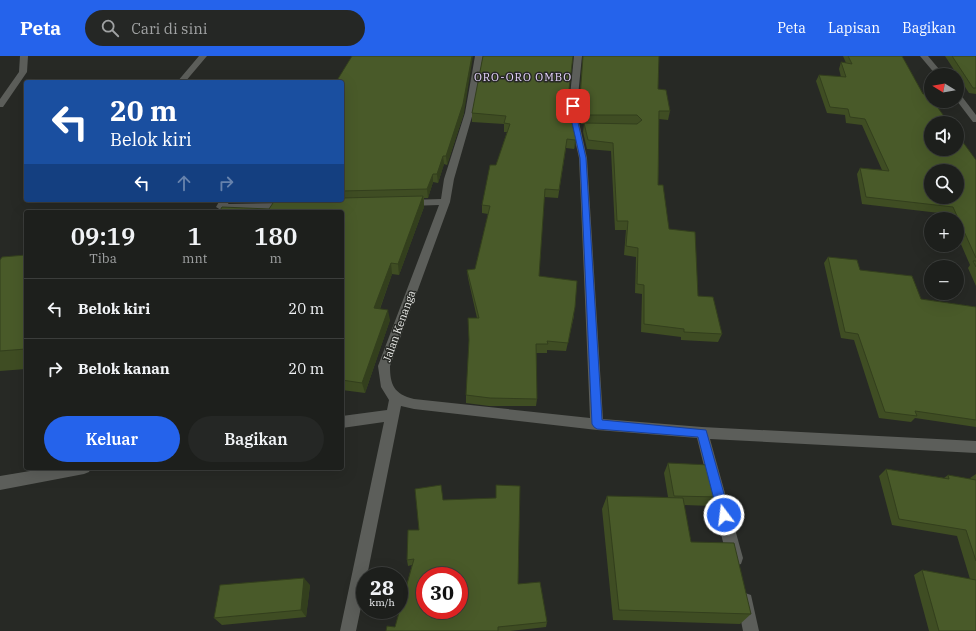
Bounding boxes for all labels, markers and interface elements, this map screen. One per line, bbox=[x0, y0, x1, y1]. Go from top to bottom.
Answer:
search box bbox=[85, 10, 365, 46]
text: Peta bbox=[20, 16, 61, 40]
icon: search bbox=[99, 17, 121, 39]
text: Cari di sini bbox=[131, 19, 207, 38]
text: Peta bbox=[777, 19, 806, 37]
text: Lapisan bbox=[828, 19, 880, 37]
text: Bagikan bbox=[902, 19, 956, 37]
north arrow bbox=[924, 68, 964, 108]
map controls bbox=[924, 68, 964, 300]
district label: ORO-ORO OMBO bbox=[474, 70, 572, 84]
pin bbox=[556, 89, 590, 123]
text: 20 m bbox=[110, 92, 177, 129]
icon: arrive bbox=[562, 95, 584, 117]
icon: left bbox=[44, 96, 96, 148]
button: sound bbox=[924, 116, 964, 156]
text: Belok kiri bbox=[110, 128, 192, 151]
button: search bbox=[924, 164, 964, 204]
icon: left bbox=[131, 172, 153, 194]
icon: ahead bbox=[173, 172, 195, 194]
icon: right bbox=[215, 172, 237, 194]
button: + bbox=[924, 212, 964, 252]
text: 09:19 bbox=[71, 220, 135, 252]
text: 1 bbox=[188, 220, 202, 252]
text: 180 bbox=[254, 220, 297, 252]
text: Tiba bbox=[89, 250, 117, 267]
text: mnt bbox=[182, 250, 207, 267]
text: m bbox=[269, 250, 282, 267]
button: − bbox=[924, 260, 964, 300]
street label: Jalan Kenanga bbox=[380, 288, 418, 364]
icon: left bbox=[44, 298, 66, 320]
text: Belok kiri bbox=[78, 299, 150, 318]
text: 20 m bbox=[288, 299, 324, 318]
icon: right bbox=[44, 358, 66, 380]
text: Belok kanan bbox=[78, 359, 170, 378]
text: 20 m bbox=[288, 359, 324, 378]
button: Keluar bbox=[44, 416, 180, 462]
button: Bagikan bbox=[188, 416, 324, 462]
position arrow bbox=[703, 494, 745, 536]
speed limit sign: 30 bbox=[416, 567, 468, 619]
text: 28 bbox=[370, 574, 394, 601]
text: km/h bbox=[369, 596, 395, 609]

